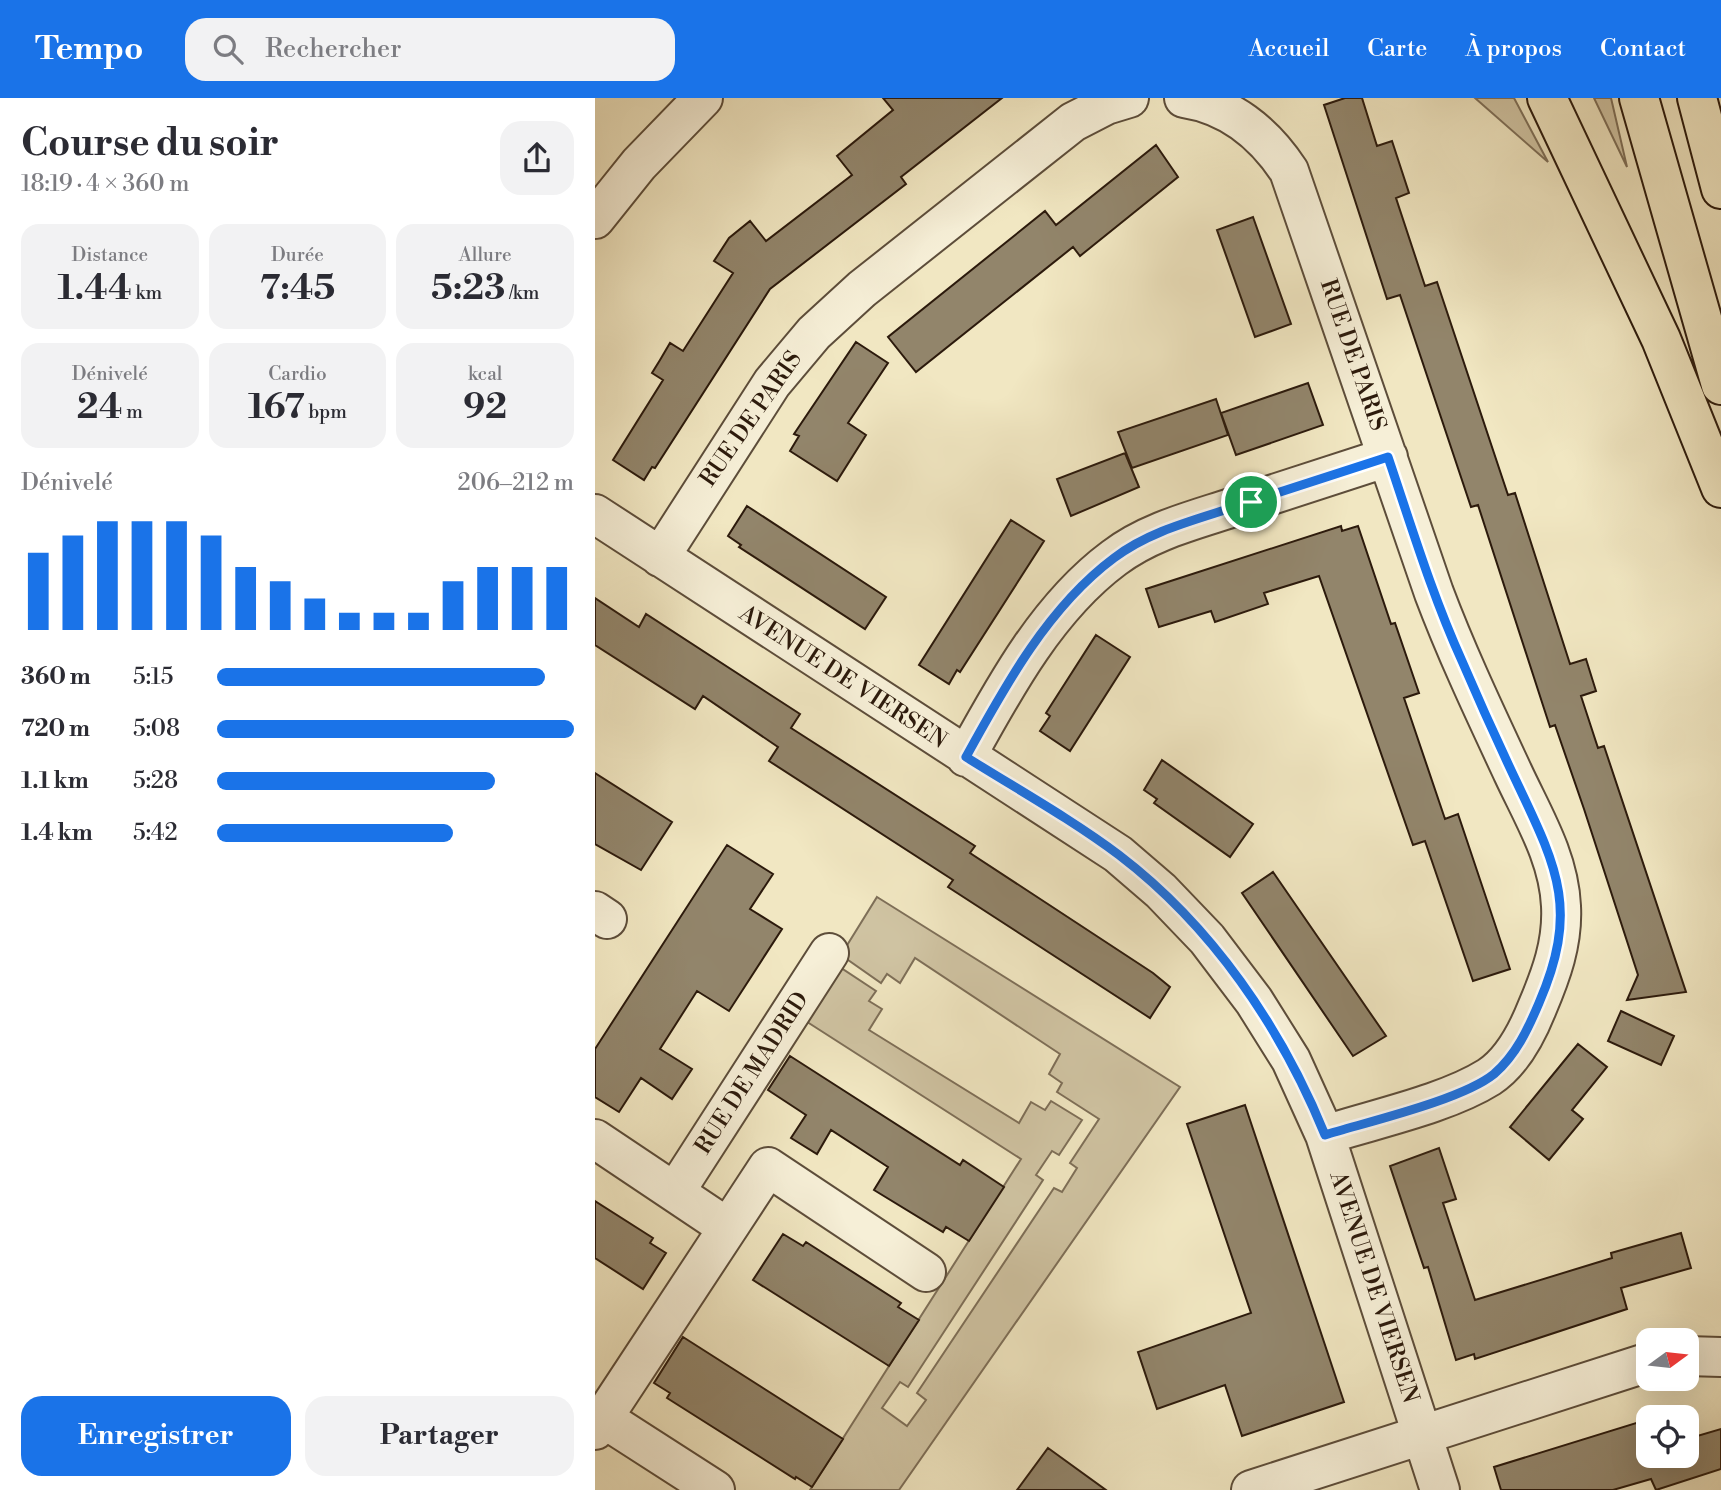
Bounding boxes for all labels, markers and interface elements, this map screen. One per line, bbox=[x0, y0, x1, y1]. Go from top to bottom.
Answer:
search box bbox=[185, 18, 675, 81]
text: Tempo bbox=[35, 29, 143, 70]
icon: search bbox=[209, 30, 247, 68]
text: Rechercher bbox=[265, 33, 401, 65]
text: Accueil bbox=[1248, 34, 1329, 64]
text: Carte bbox=[1367, 34, 1427, 64]
text: À propos bbox=[1465, 34, 1562, 64]
text: Contact bbox=[1600, 34, 1686, 64]
text: Course du soir bbox=[21, 120, 279, 167]
button: share bbox=[500, 121, 574, 195]
text: 18:19 · 4 × 360 m bbox=[21, 170, 189, 198]
text: Distance bbox=[71, 243, 148, 267]
text: Durée bbox=[271, 243, 324, 267]
text: Allure bbox=[459, 243, 512, 267]
text: 1.44 bbox=[58, 267, 132, 310]
text: 7:45 bbox=[260, 267, 335, 310]
text: 5:23 bbox=[431, 267, 505, 310]
street label: RUE DE PARIS bbox=[1314, 275, 1392, 435]
text: km bbox=[132, 281, 162, 305]
text: /km bbox=[505, 281, 539, 305]
street label: RUE DE PARIS bbox=[694, 346, 808, 492]
text: Dénivelé bbox=[72, 362, 148, 386]
text: Cardio bbox=[268, 362, 327, 386]
text: kcal bbox=[468, 362, 502, 386]
text: 24 bbox=[77, 386, 122, 429]
text: 167 bbox=[248, 386, 305, 429]
text: 92 bbox=[463, 386, 507, 429]
text: m bbox=[122, 400, 143, 424]
text: bpm bbox=[305, 400, 347, 424]
text: Dénivelé bbox=[21, 469, 113, 497]
text: 206–212 m bbox=[458, 469, 574, 497]
pin bbox=[1221, 472, 1281, 532]
icon: arrive bbox=[1232, 483, 1270, 521]
street label: AVENUE DE VIERSEN bbox=[733, 599, 952, 755]
text: 360 m bbox=[21, 663, 91, 691]
text: 5:15 bbox=[133, 663, 173, 691]
text: 720 m bbox=[21, 715, 90, 743]
text: 5:08 bbox=[133, 715, 180, 743]
text: 1.1 km bbox=[21, 767, 89, 795]
text: 5:28 bbox=[133, 767, 178, 795]
text: 1.4 km bbox=[21, 819, 93, 847]
text: 5:42 bbox=[133, 819, 178, 847]
street label: RUE DE MADRID bbox=[689, 987, 815, 1159]
street label: AVENUE DE VIERSEN bbox=[1323, 1167, 1425, 1406]
north arrow bbox=[1636, 1328, 1699, 1391]
map controls bbox=[1636, 1328, 1699, 1468]
button: Enregistrer bbox=[21, 1396, 291, 1476]
button: Partager bbox=[305, 1396, 574, 1476]
button: locate bbox=[1636, 1405, 1699, 1468]

